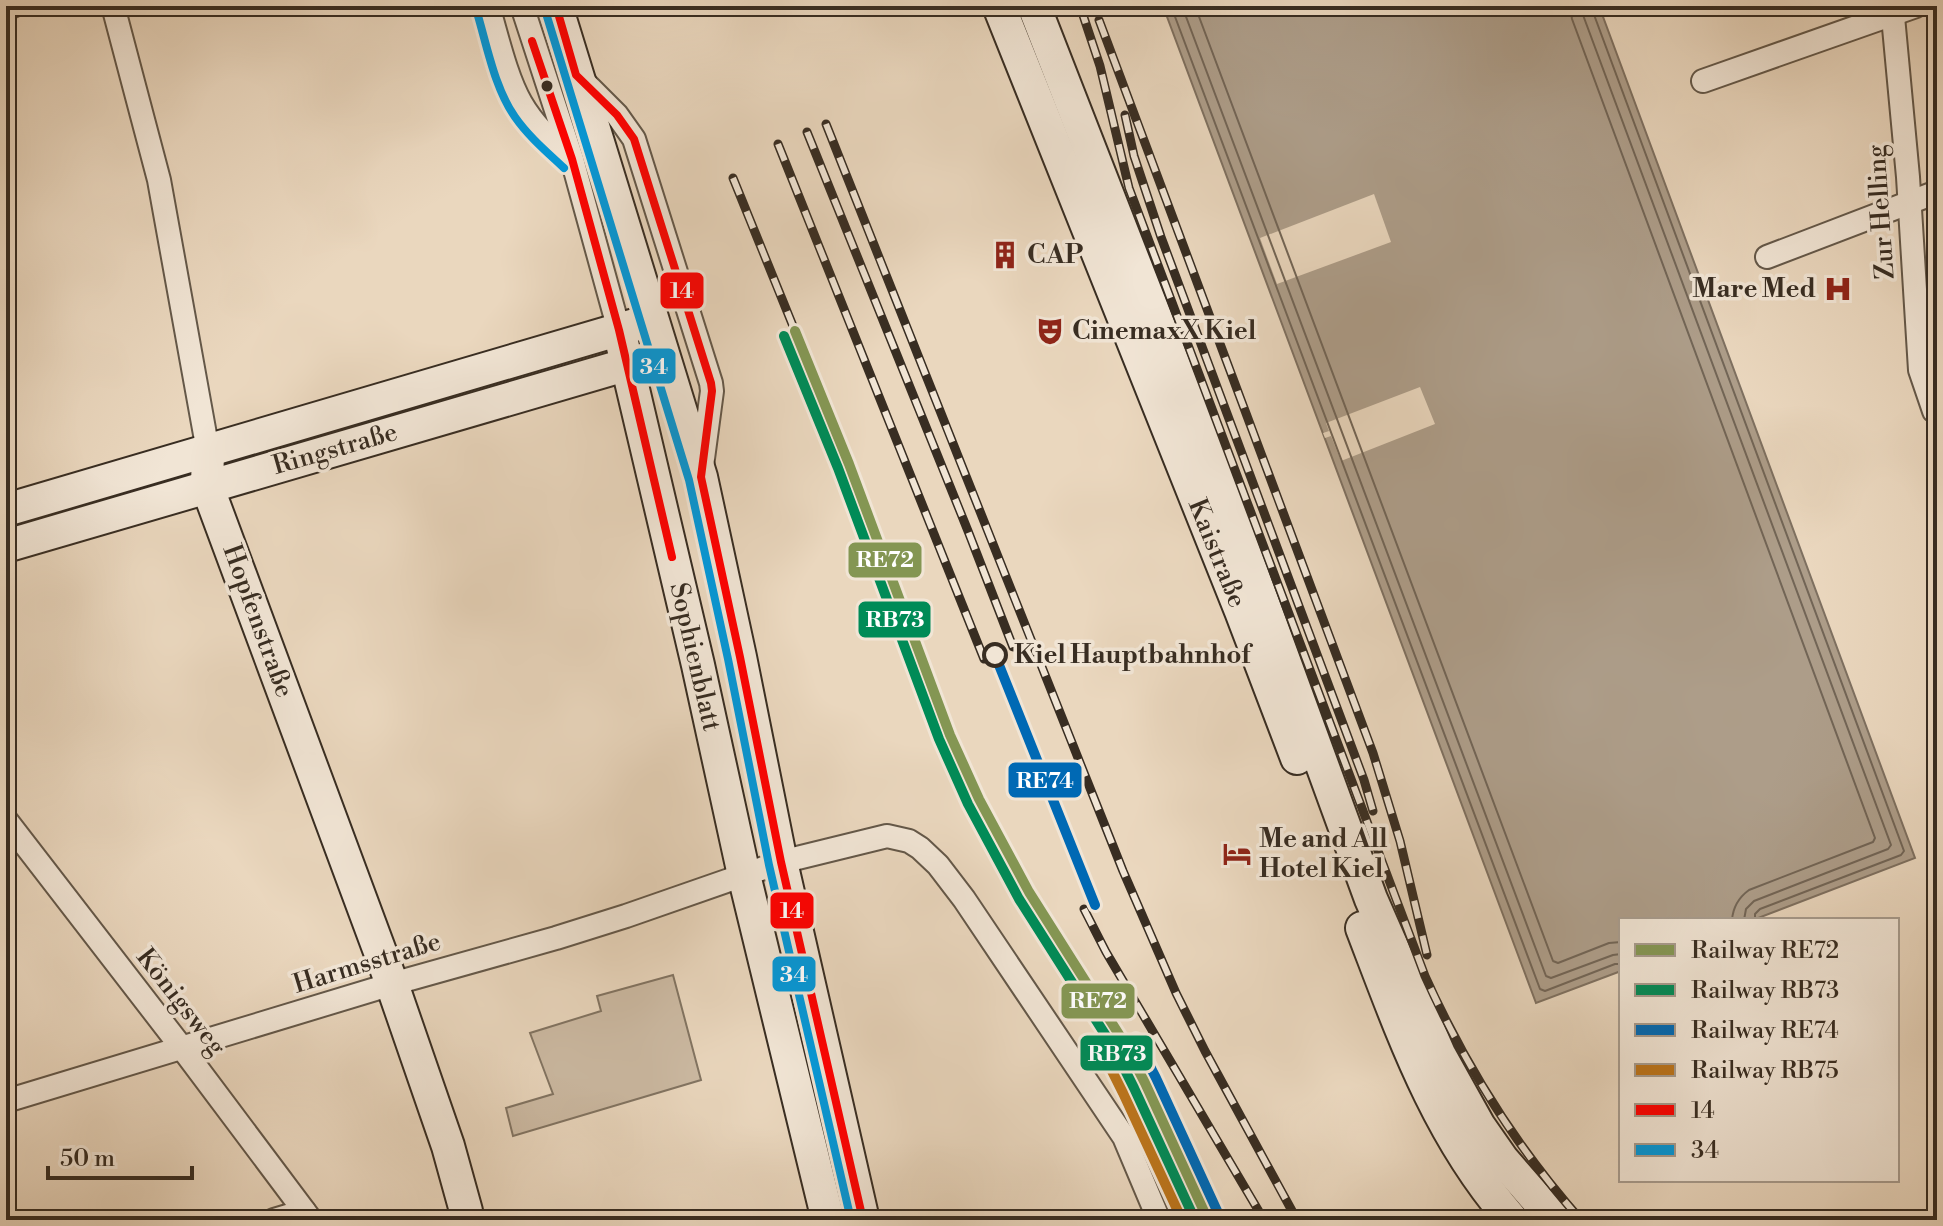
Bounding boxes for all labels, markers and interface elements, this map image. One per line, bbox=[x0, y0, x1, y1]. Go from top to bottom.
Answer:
unlabelled marker bbox=[539, 78, 555, 94]
street label: Zur Helling bbox=[1860, 143, 1902, 281]
place label: CAP bbox=[1027, 239, 1084, 271]
building icon: CAP bbox=[990, 240, 1020, 270]
line badge: 14 bbox=[659, 271, 705, 310]
place label: Mare Med bbox=[1692, 273, 1816, 305]
hospital icon: Mare Med bbox=[1823, 274, 1853, 304]
text: 14 bbox=[670, 278, 694, 305]
place label: CinemaxX Kiel bbox=[1072, 315, 1257, 347]
theatre icon: CinemaxX Kiel bbox=[1035, 316, 1065, 346]
line badge: 34 bbox=[631, 347, 677, 385]
text: 34 bbox=[640, 354, 668, 381]
street label: Ringstraße bbox=[269, 416, 401, 482]
street label: Kaistraße bbox=[1181, 494, 1253, 612]
street label: Hopfenstraße bbox=[216, 540, 300, 702]
line badge: RE72 bbox=[847, 541, 923, 579]
text: RE72 bbox=[856, 547, 914, 574]
street label: Sophienblatt bbox=[662, 580, 728, 734]
line badge: RB73 bbox=[857, 600, 932, 639]
text: RB73 bbox=[866, 607, 924, 634]
place label: Kiel Hauptbahnhof bbox=[1014, 639, 1253, 671]
marker: Kiel Hauptbahnhof bbox=[983, 643, 1007, 667]
line badge: RE74 bbox=[1007, 761, 1083, 799]
text: RE74 bbox=[1016, 768, 1074, 795]
place label: Me and All Hotel Kiel bbox=[1259, 823, 1388, 885]
hotel icon: Me and All Hotel Kiel bbox=[1222, 839, 1252, 869]
line badge: 14 bbox=[769, 891, 815, 930]
text: 14 bbox=[780, 898, 804, 925]
legend bbox=[1619, 918, 1899, 1182]
street label: Harmsstraße bbox=[289, 925, 445, 1001]
text: Railway RE72 bbox=[1691, 936, 1839, 966]
street label: Königsweg bbox=[129, 942, 233, 1062]
line badge: 34 bbox=[771, 955, 817, 993]
text: 34 bbox=[780, 962, 808, 989]
text: Railway RB73 bbox=[1691, 976, 1839, 1006]
line badge: RE72 bbox=[1060, 982, 1136, 1020]
text: RE72 bbox=[1069, 988, 1127, 1015]
text: Railway RE74 bbox=[1691, 1016, 1839, 1046]
line badge: RB73 bbox=[1079, 1034, 1154, 1072]
text: RB73 bbox=[1088, 1041, 1146, 1068]
text: Railway RB75 bbox=[1691, 1056, 1839, 1086]
text: 14 bbox=[1691, 1096, 1715, 1126]
scale bar bbox=[48, 1130, 192, 1180]
text: 34 bbox=[1691, 1136, 1719, 1166]
text: 50 m bbox=[60, 1144, 115, 1174]

